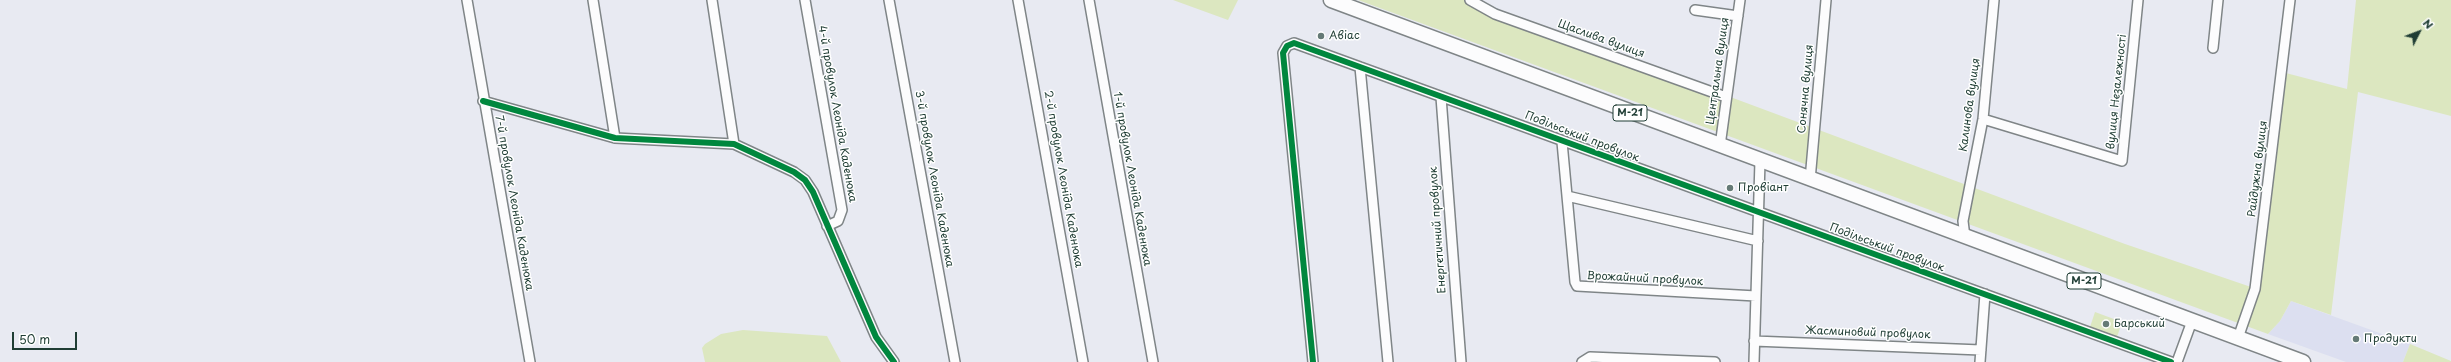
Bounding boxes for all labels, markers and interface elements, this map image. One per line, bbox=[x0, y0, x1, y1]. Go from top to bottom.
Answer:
north arrow bbox=[2399, 12, 2439, 52]
text: N bbox=[2419, 15, 2438, 33]
street label: Щаслива вулиця bbox=[1556, 17, 1646, 61]
street label: Центральна вулиця bbox=[1704, 17, 1732, 125]
street label: 4-й провулок Леоніда Каденюка bbox=[815, 25, 859, 203]
place label: Авіас bbox=[1329, 29, 1360, 43]
marker: Авіас bbox=[1316, 31, 1326, 41]
street label: вулиця Незалежності bbox=[2104, 34, 2130, 150]
street label: Сонячна вулиця bbox=[1796, 44, 1816, 134]
street label: Калинова вулиця bbox=[1957, 57, 1983, 153]
street label: 2-й провулок Леоніда Каденюка bbox=[1041, 89, 1085, 269]
street label: 3-й провулок Леоніда Каденюка bbox=[912, 90, 956, 268]
street label: 1-й провулок Леоніда Каденюка bbox=[1110, 91, 1154, 267]
road number: М-21 bbox=[1613, 105, 1647, 121]
street label: Подільський провулок bbox=[1523, 109, 1641, 165]
street label: 7-й провулок Леоніда Каденюка bbox=[492, 114, 536, 292]
street label: Райдужна вулиця bbox=[2246, 120, 2270, 218]
street label: Енергетичний провулок bbox=[1427, 166, 1449, 294]
place label: Провіант bbox=[1738, 181, 1788, 195]
marker: Провіант bbox=[1725, 183, 1735, 193]
street label: Подільський провулок bbox=[1828, 221, 1946, 275]
street label: Врожайний провулок bbox=[1586, 269, 1704, 289]
road number: М-21 bbox=[2067, 273, 2101, 289]
place label: Барський bbox=[2114, 317, 2165, 331]
marker: Барський bbox=[2101, 319, 2111, 329]
scale bar bbox=[14, 324, 79, 350]
street label: Жасминовий провулок bbox=[1805, 324, 1931, 342]
text: 50 m bbox=[19, 330, 50, 348]
place label: Продукти bbox=[2364, 332, 2417, 346]
marker: Продукти bbox=[2351, 334, 2361, 344]

